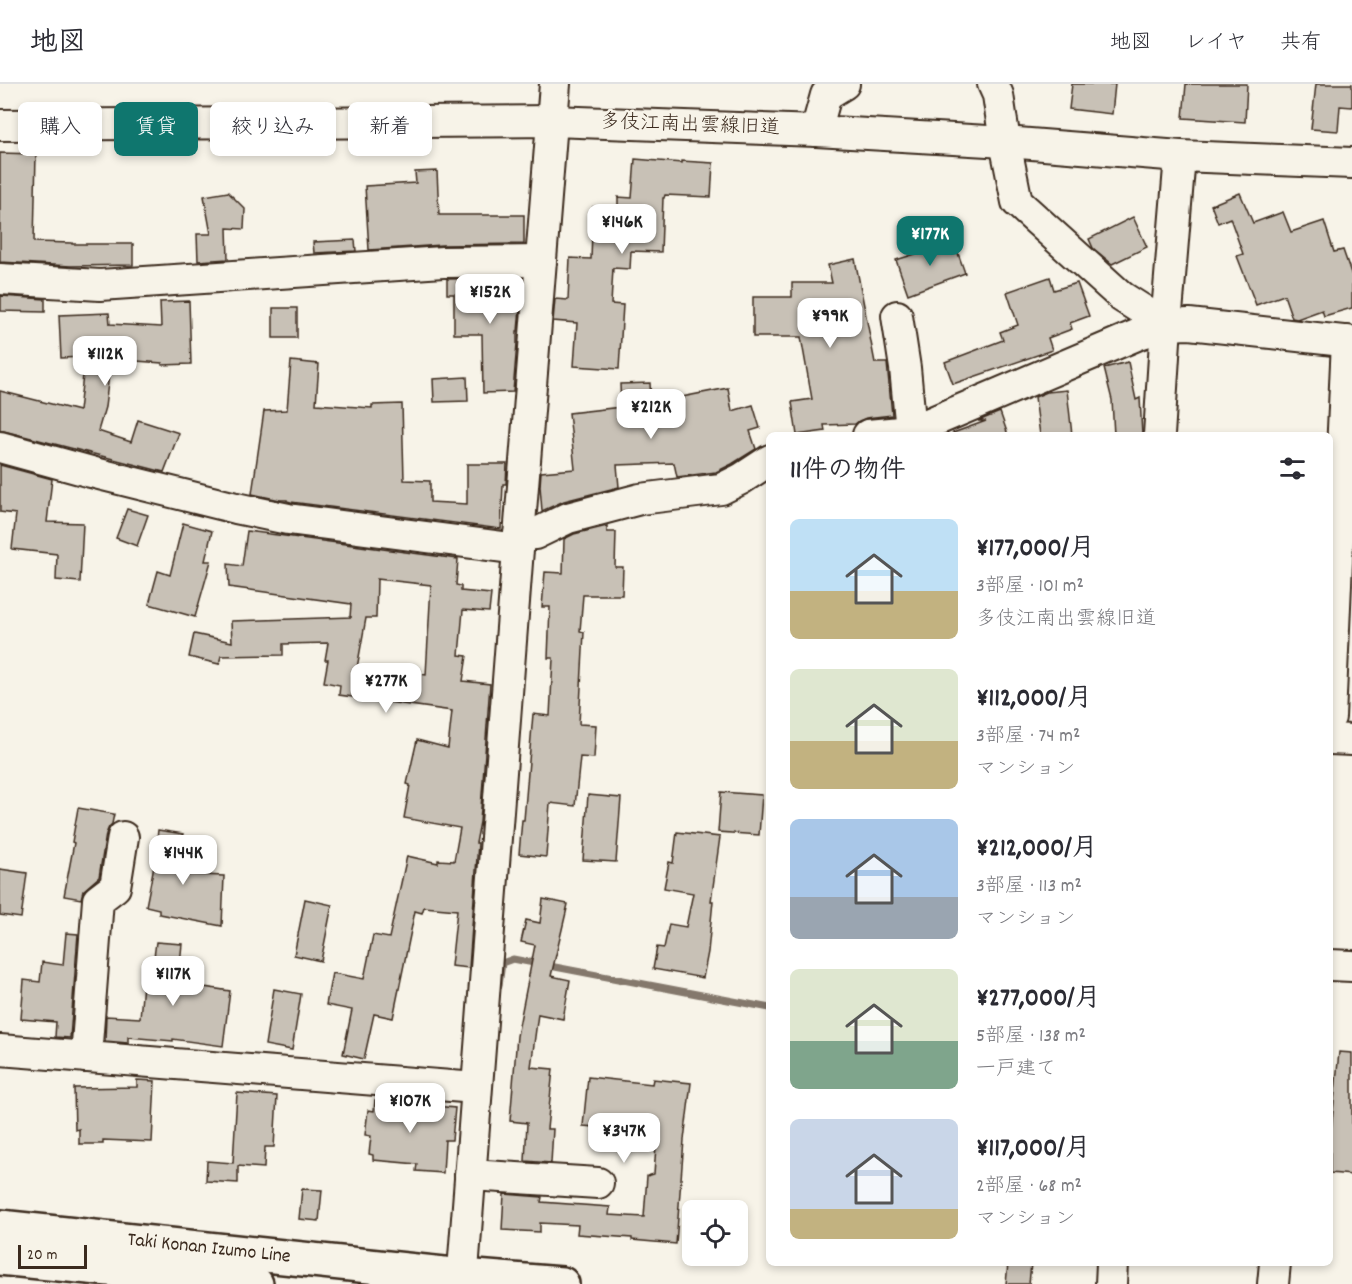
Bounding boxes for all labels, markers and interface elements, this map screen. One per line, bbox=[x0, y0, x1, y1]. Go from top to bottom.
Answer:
text: 地図 bbox=[30, 25, 86, 65]
text: 地図 bbox=[1110, 29, 1152, 59]
text: レイヤ bbox=[1185, 29, 1247, 59]
text: 共有 bbox=[1280, 29, 1322, 59]
chip: 購入 bbox=[18, 102, 102, 156]
chip: 賃貸 bbox=[114, 102, 198, 156]
chip: 絞り込み bbox=[210, 102, 336, 156]
chip: 新着 bbox=[348, 102, 432, 156]
street label: 多伎江南出雲線旧道 bbox=[600, 109, 780, 143]
pin: ¥146K bbox=[580, 204, 664, 255]
text: ¥146K bbox=[601, 209, 643, 237]
pin: ¥177K bbox=[888, 216, 972, 267]
text: ¥177K bbox=[911, 221, 949, 249]
pin: ¥152K bbox=[448, 274, 532, 325]
text: ¥152K bbox=[469, 279, 511, 307]
pin: ¥99K bbox=[794, 298, 866, 349]
text: ¥99K bbox=[811, 303, 849, 331]
pin: ¥112K bbox=[63, 336, 147, 387]
text: ¥112K bbox=[87, 341, 123, 369]
pin: ¥212K bbox=[609, 389, 693, 440]
text: ¥212K bbox=[631, 394, 671, 422]
icon: filters bbox=[1276, 452, 1309, 485]
text: 11件の物件 bbox=[790, 453, 905, 490]
text: ¥177,000/月 bbox=[976, 531, 1095, 568]
icon: home bbox=[838, 543, 910, 615]
text: 3部屋 · 101 m² bbox=[976, 573, 1084, 601]
text: 多伎江南出雲線旧道 bbox=[976, 606, 1156, 634]
pin: ¥277K bbox=[344, 663, 428, 714]
text: ¥277K bbox=[365, 668, 407, 696]
text: ¥112,000/月 bbox=[976, 681, 1092, 718]
icon: home bbox=[838, 693, 910, 765]
text: 3部屋 · 74 m² bbox=[976, 723, 1080, 751]
text: マンション bbox=[976, 756, 1075, 784]
text: ¥212,000/月 bbox=[976, 831, 1098, 868]
pin: ¥144K bbox=[141, 835, 225, 886]
text: ¥144K bbox=[163, 840, 203, 868]
icon: home bbox=[838, 843, 910, 915]
text: 3部屋 · 113 m² bbox=[976, 873, 1082, 901]
text: マンション bbox=[976, 906, 1075, 934]
pin: ¥117K bbox=[131, 956, 215, 1007]
text: ¥117K bbox=[155, 961, 191, 989]
text: ¥277,000/月 bbox=[976, 981, 1101, 1018]
icon: home bbox=[838, 993, 910, 1065]
text: 5部屋 · 138 m² bbox=[976, 1023, 1086, 1051]
text: 一戸建て bbox=[976, 1056, 1056, 1084]
pin: ¥107K bbox=[368, 1083, 452, 1134]
text: ¥107K bbox=[389, 1088, 431, 1116]
pin: ¥347K bbox=[582, 1113, 666, 1164]
text: ¥347K bbox=[602, 1118, 646, 1146]
text: ¥117,000/月 bbox=[976, 1131, 1091, 1168]
icon: home bbox=[838, 1143, 910, 1215]
text: 2部屋 · 68 m² bbox=[976, 1173, 1082, 1201]
map controls bbox=[682, 1200, 748, 1266]
button: locate bbox=[682, 1200, 748, 1266]
text: マンション bbox=[976, 1206, 1075, 1234]
street label: Taki Konan Izumo Line bbox=[126, 1227, 292, 1272]
scale bar bbox=[18, 1242, 87, 1270]
text: 20 m bbox=[27, 1244, 57, 1267]

